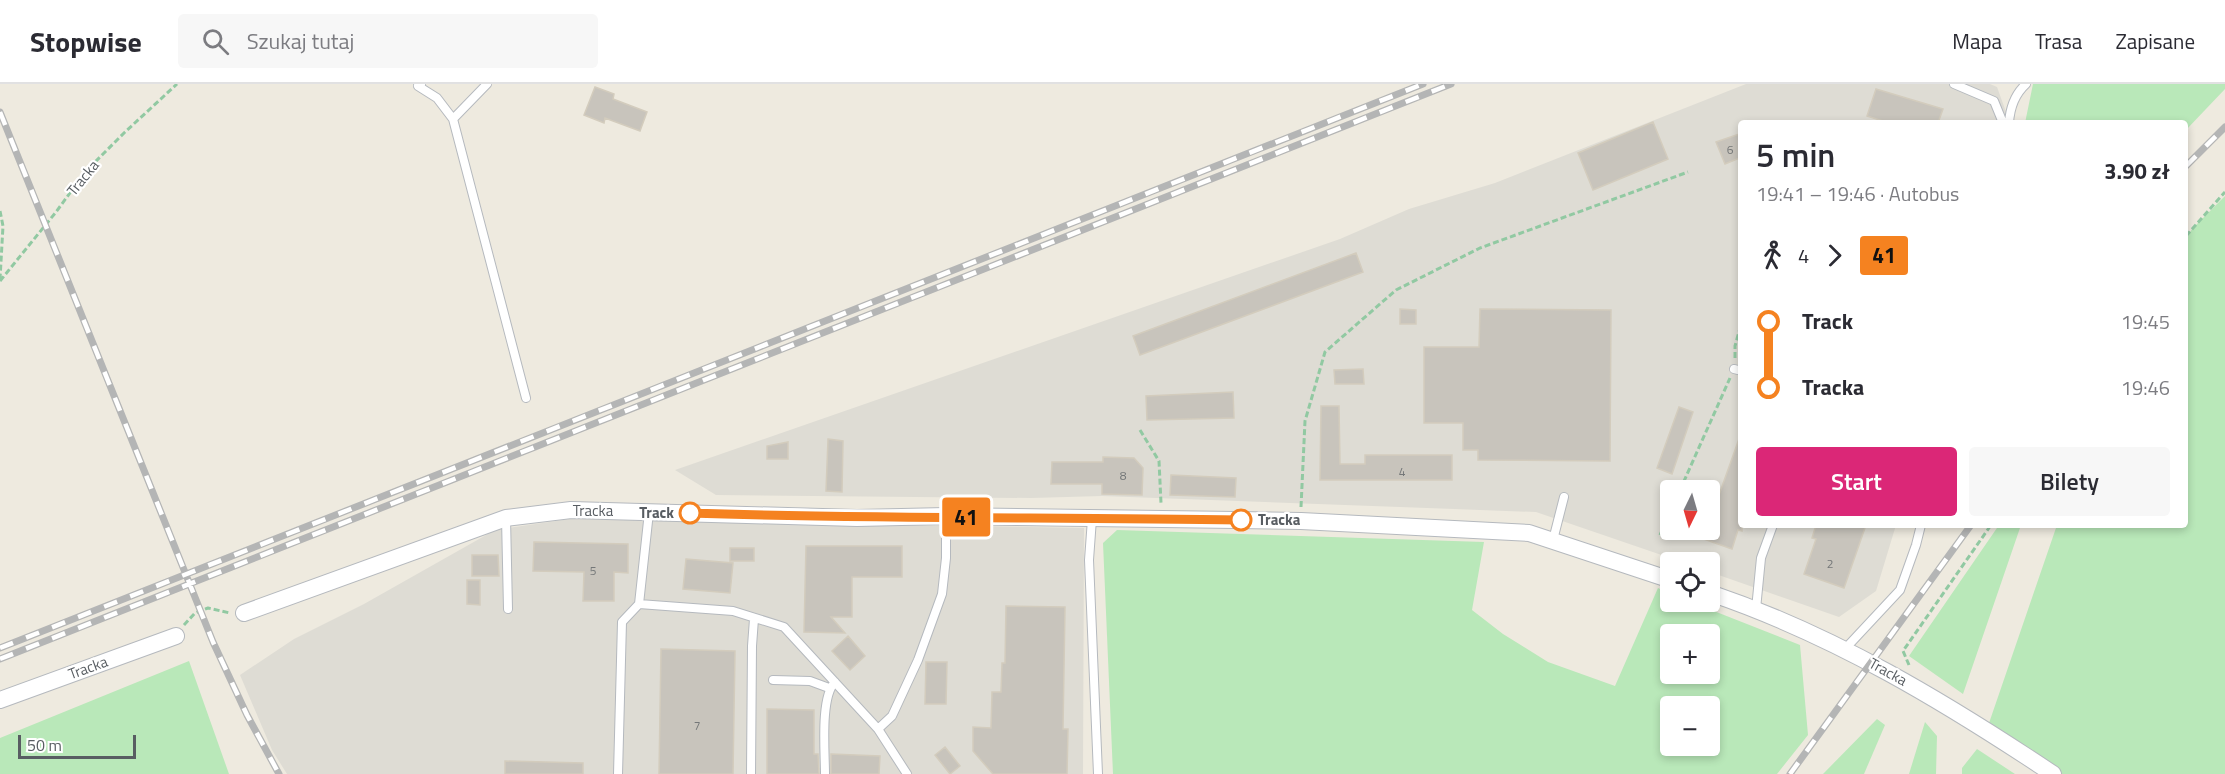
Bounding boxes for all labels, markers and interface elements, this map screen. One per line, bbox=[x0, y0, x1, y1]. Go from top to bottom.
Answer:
search box bbox=[178, 14, 598, 68]
text: Stopwise bbox=[30, 20, 142, 63]
text: Szukaj tutaj bbox=[247, 24, 354, 58]
icon: search bbox=[199, 25, 232, 58]
text: Mapa bbox=[1952, 25, 2002, 57]
text: Trasa bbox=[2035, 25, 2082, 57]
text: Zapisane bbox=[2115, 25, 2195, 57]
text: 5 min bbox=[1756, 130, 1835, 180]
house number: 6 bbox=[1727, 140, 1734, 159]
street label: Tracka bbox=[61, 154, 105, 201]
text: 3.90 zł bbox=[2104, 154, 2170, 188]
text: 19:41 – 19:46 · Autobus bbox=[1756, 178, 1959, 209]
icon: walk bbox=[1756, 239, 1789, 272]
icon: forward bbox=[1818, 239, 1851, 272]
text: 41 bbox=[1872, 239, 1896, 271]
text: 4 bbox=[1798, 240, 1809, 271]
text: Track bbox=[1802, 304, 1853, 338]
text: 19:45 bbox=[2121, 306, 2170, 337]
text: Tracka bbox=[1802, 370, 1864, 404]
text: 19:46 bbox=[2121, 372, 2170, 403]
button: Start bbox=[1756, 447, 1957, 516]
button: Bilety bbox=[1969, 447, 2170, 516]
house number: 4 bbox=[1399, 462, 1406, 481]
house number: 8 bbox=[1120, 466, 1127, 485]
north arrow bbox=[1660, 480, 1720, 540]
map controls bbox=[1660, 480, 1720, 756]
line badge: 41 bbox=[939, 498, 993, 536]
street label: Tracka bbox=[573, 499, 614, 522]
place label: Track bbox=[639, 501, 674, 524]
text: 41 bbox=[954, 501, 978, 533]
marker: Track bbox=[679, 502, 701, 524]
place label: Tracka bbox=[1258, 508, 1301, 531]
marker: Tracka bbox=[1230, 509, 1252, 531]
button: locate bbox=[1660, 552, 1720, 612]
house number: 2 bbox=[1827, 554, 1833, 573]
house number: 5 bbox=[590, 561, 597, 580]
button: + bbox=[1660, 624, 1720, 684]
street label: Tracka bbox=[65, 650, 111, 685]
street label: Tracka bbox=[1865, 652, 1912, 692]
button: − bbox=[1660, 696, 1720, 756]
house number: 7 bbox=[694, 716, 700, 735]
scale bar bbox=[18, 732, 136, 760]
text: 50 m bbox=[27, 733, 62, 757]

